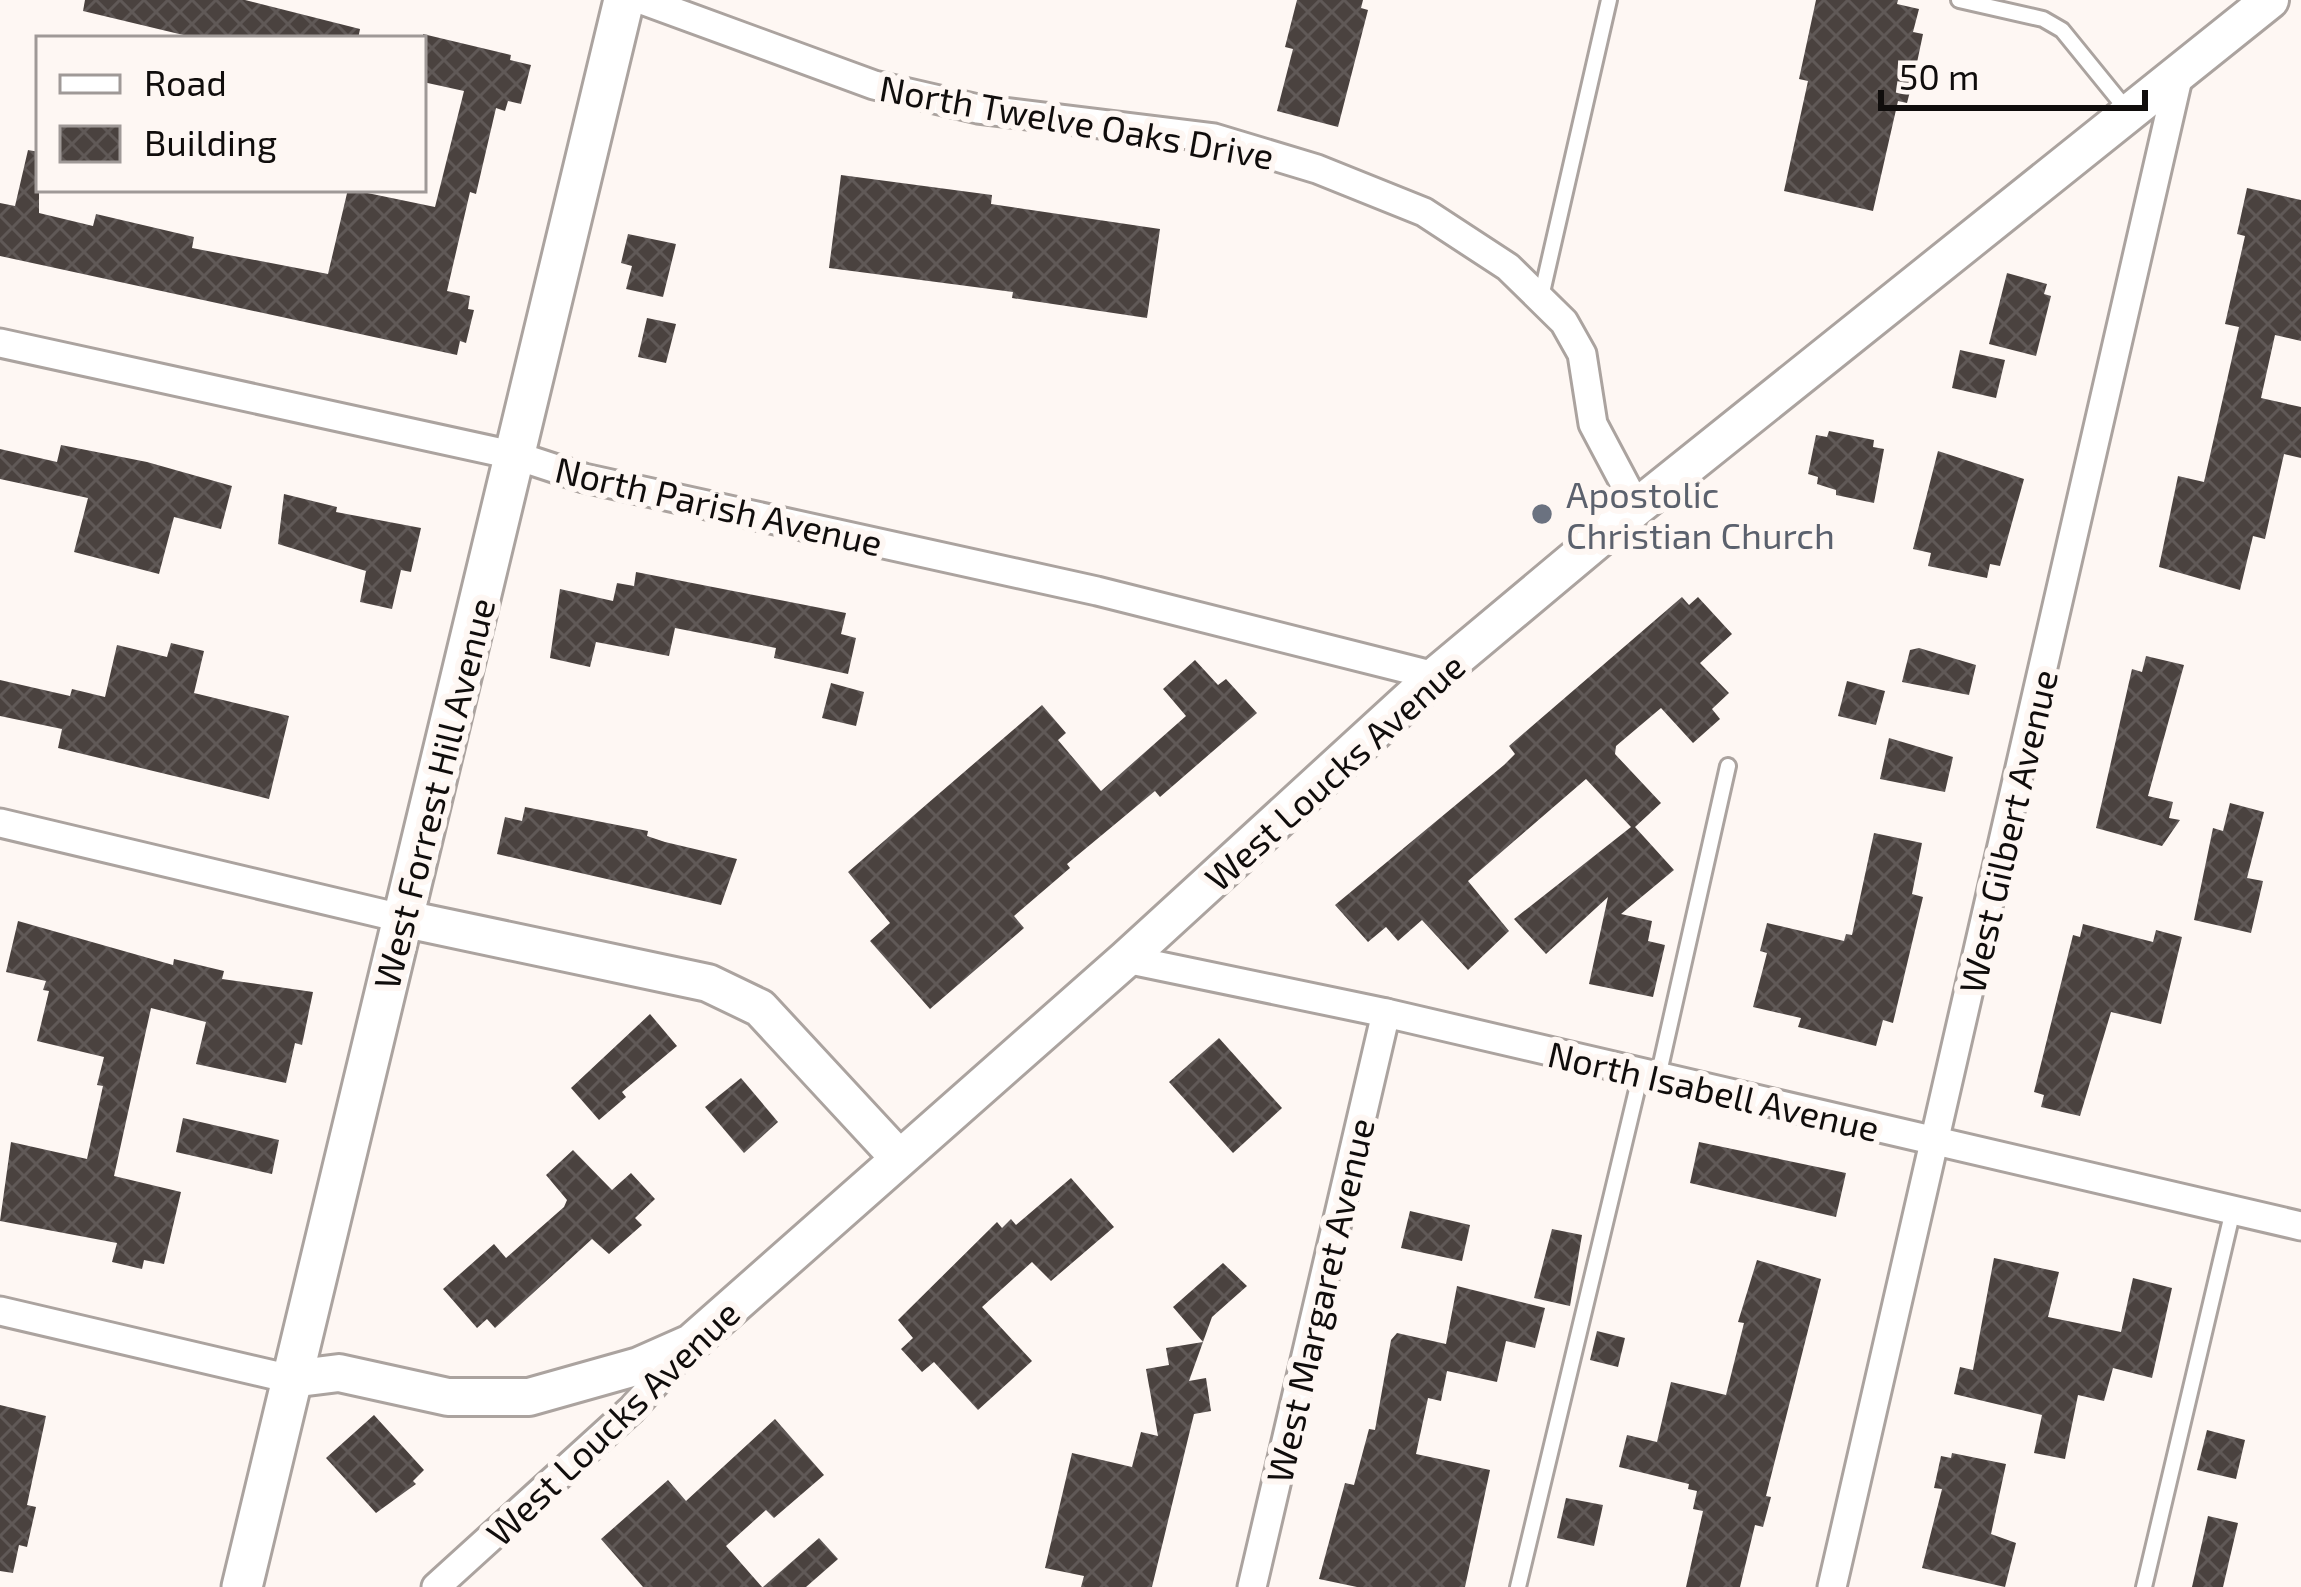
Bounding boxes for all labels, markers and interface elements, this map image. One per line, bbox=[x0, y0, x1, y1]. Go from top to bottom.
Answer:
legend bbox=[36, 36, 426, 192]
scale bar bbox=[1881, 36, 2145, 110]
text: 50 m bbox=[1899, 54, 1980, 97]
text: Road bbox=[144, 60, 227, 103]
street label: North Twelve Oaks Drive bbox=[877, 65, 1277, 177]
text: Building bbox=[144, 120, 277, 163]
street label: North Parish Avenue bbox=[551, 446, 887, 564]
place label: Apostolic Christian Church bbox=[1566, 472, 1835, 556]
marker: Apostolic Christian Church bbox=[1529, 501, 1555, 527]
street label: West Forrest Hill Avenue bbox=[364, 593, 502, 993]
street label: West Loucks Avenue bbox=[1195, 643, 1473, 899]
street label: West Gilbert Avenue bbox=[1949, 665, 2065, 997]
street label: North Isabell Avenue bbox=[1544, 1031, 1884, 1149]
street label: West Margaret Avenue bbox=[1256, 1113, 1382, 1487]
street label: West Loucks Avenue bbox=[477, 1290, 747, 1554]

